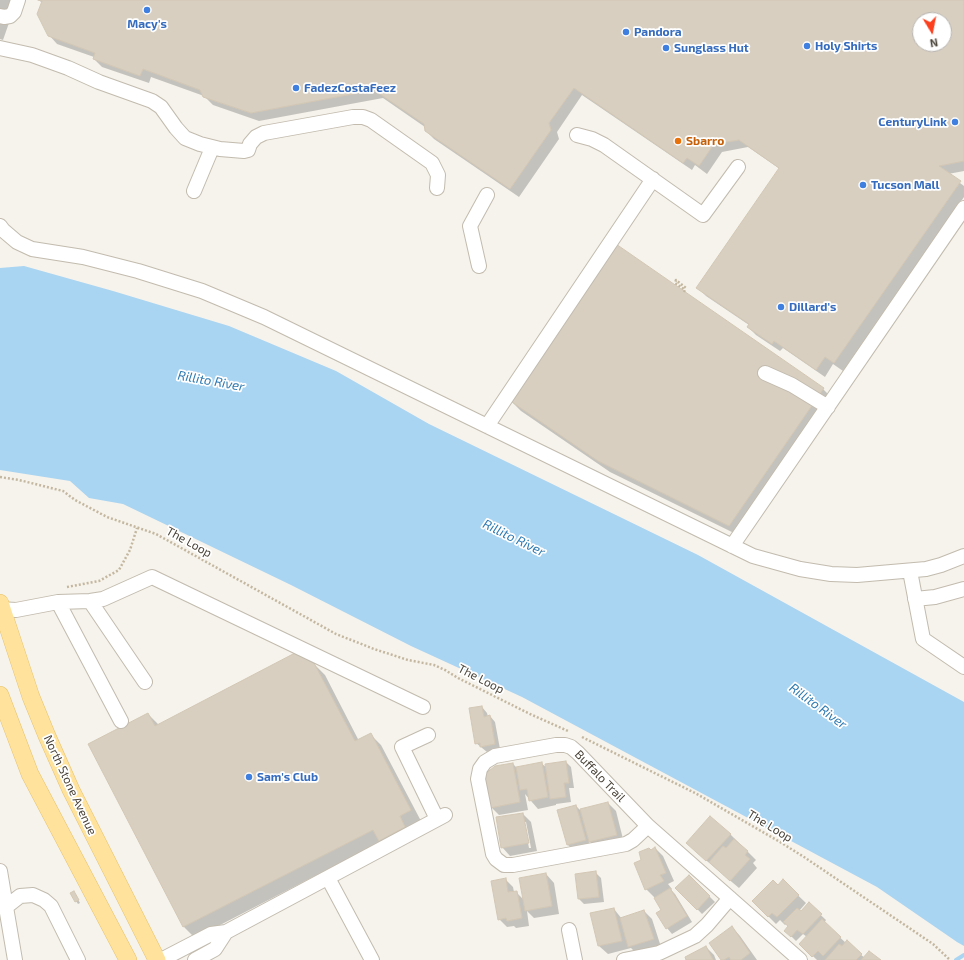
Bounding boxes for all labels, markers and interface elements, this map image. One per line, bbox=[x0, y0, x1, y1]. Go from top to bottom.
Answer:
marker: Macy's bbox=[142, 5, 152, 15]
north arrow bbox=[912, 12, 952, 52]
place label: Macy's bbox=[127, 17, 167, 31]
place label: Pandora bbox=[634, 25, 682, 39]
marker: Pandora bbox=[621, 27, 631, 37]
text: N bbox=[929, 36, 939, 50]
place label: Holy Shirts bbox=[815, 39, 877, 53]
place label: Sunglass Hut bbox=[674, 41, 749, 55]
marker: Holy Shirts bbox=[802, 41, 812, 51]
marker: Sunglass Hut bbox=[661, 43, 671, 53]
place label: FadezCostaFeez bbox=[304, 81, 396, 95]
marker: FadezCostaFeez bbox=[291, 83, 301, 93]
place label: CenturyLink bbox=[878, 115, 947, 129]
marker: CenturyLink bbox=[950, 117, 960, 127]
place label: Sbarro bbox=[686, 134, 724, 148]
marker: Sbarro bbox=[673, 136, 683, 146]
place label: Tucson Mall bbox=[871, 178, 939, 192]
marker: Tucson Mall bbox=[858, 180, 868, 190]
place label: Dillard's bbox=[789, 300, 836, 314]
marker: Dillard's bbox=[776, 302, 786, 312]
water label: Rillito River bbox=[176, 367, 246, 395]
water label: Rillito River bbox=[480, 516, 548, 560]
street label: The Loop bbox=[164, 524, 214, 560]
street label: The Loop bbox=[456, 661, 506, 697]
water label: Rillito River bbox=[786, 680, 850, 732]
street label: North Stone Avenue bbox=[41, 733, 99, 837]
street label: Buffalo Trail bbox=[572, 747, 628, 805]
place label: Sam's Club bbox=[257, 770, 318, 784]
marker: Sam's Club bbox=[244, 772, 254, 782]
street label: The Loop bbox=[745, 807, 795, 845]

